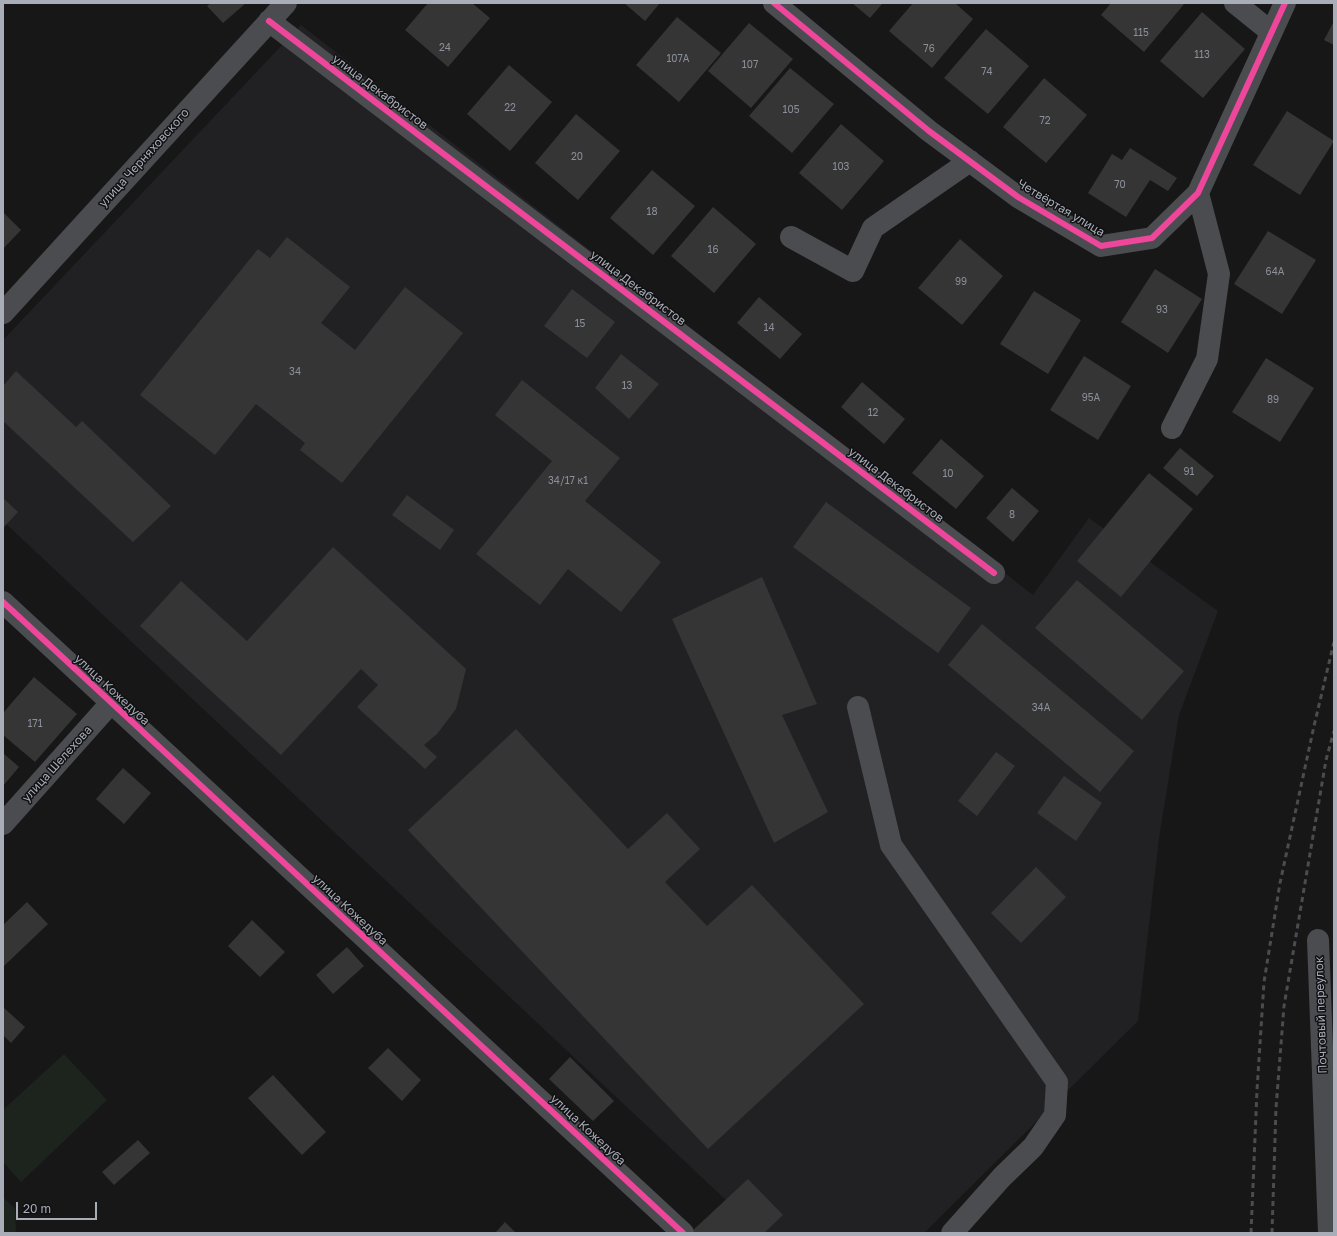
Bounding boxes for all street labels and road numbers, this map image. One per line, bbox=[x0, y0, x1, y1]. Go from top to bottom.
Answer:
street label: улица Декабристов bbox=[330, 52, 430, 132]
street label: улица Черняховского bbox=[96, 106, 192, 210]
street label: Четвёртая улица bbox=[1015, 176, 1107, 240]
street label: улица Декабристов bbox=[588, 248, 688, 328]
street label: улица Декабристов bbox=[846, 445, 946, 525]
street label: улица Кожедуба bbox=[72, 652, 152, 728]
street label: улица Шелехова bbox=[19, 723, 95, 805]
street label: улица Кожедуба bbox=[310, 872, 390, 948]
street label: Почтовый переулок bbox=[1312, 956, 1330, 1074]
street label: улица Кожедуба bbox=[548, 1092, 628, 1168]

